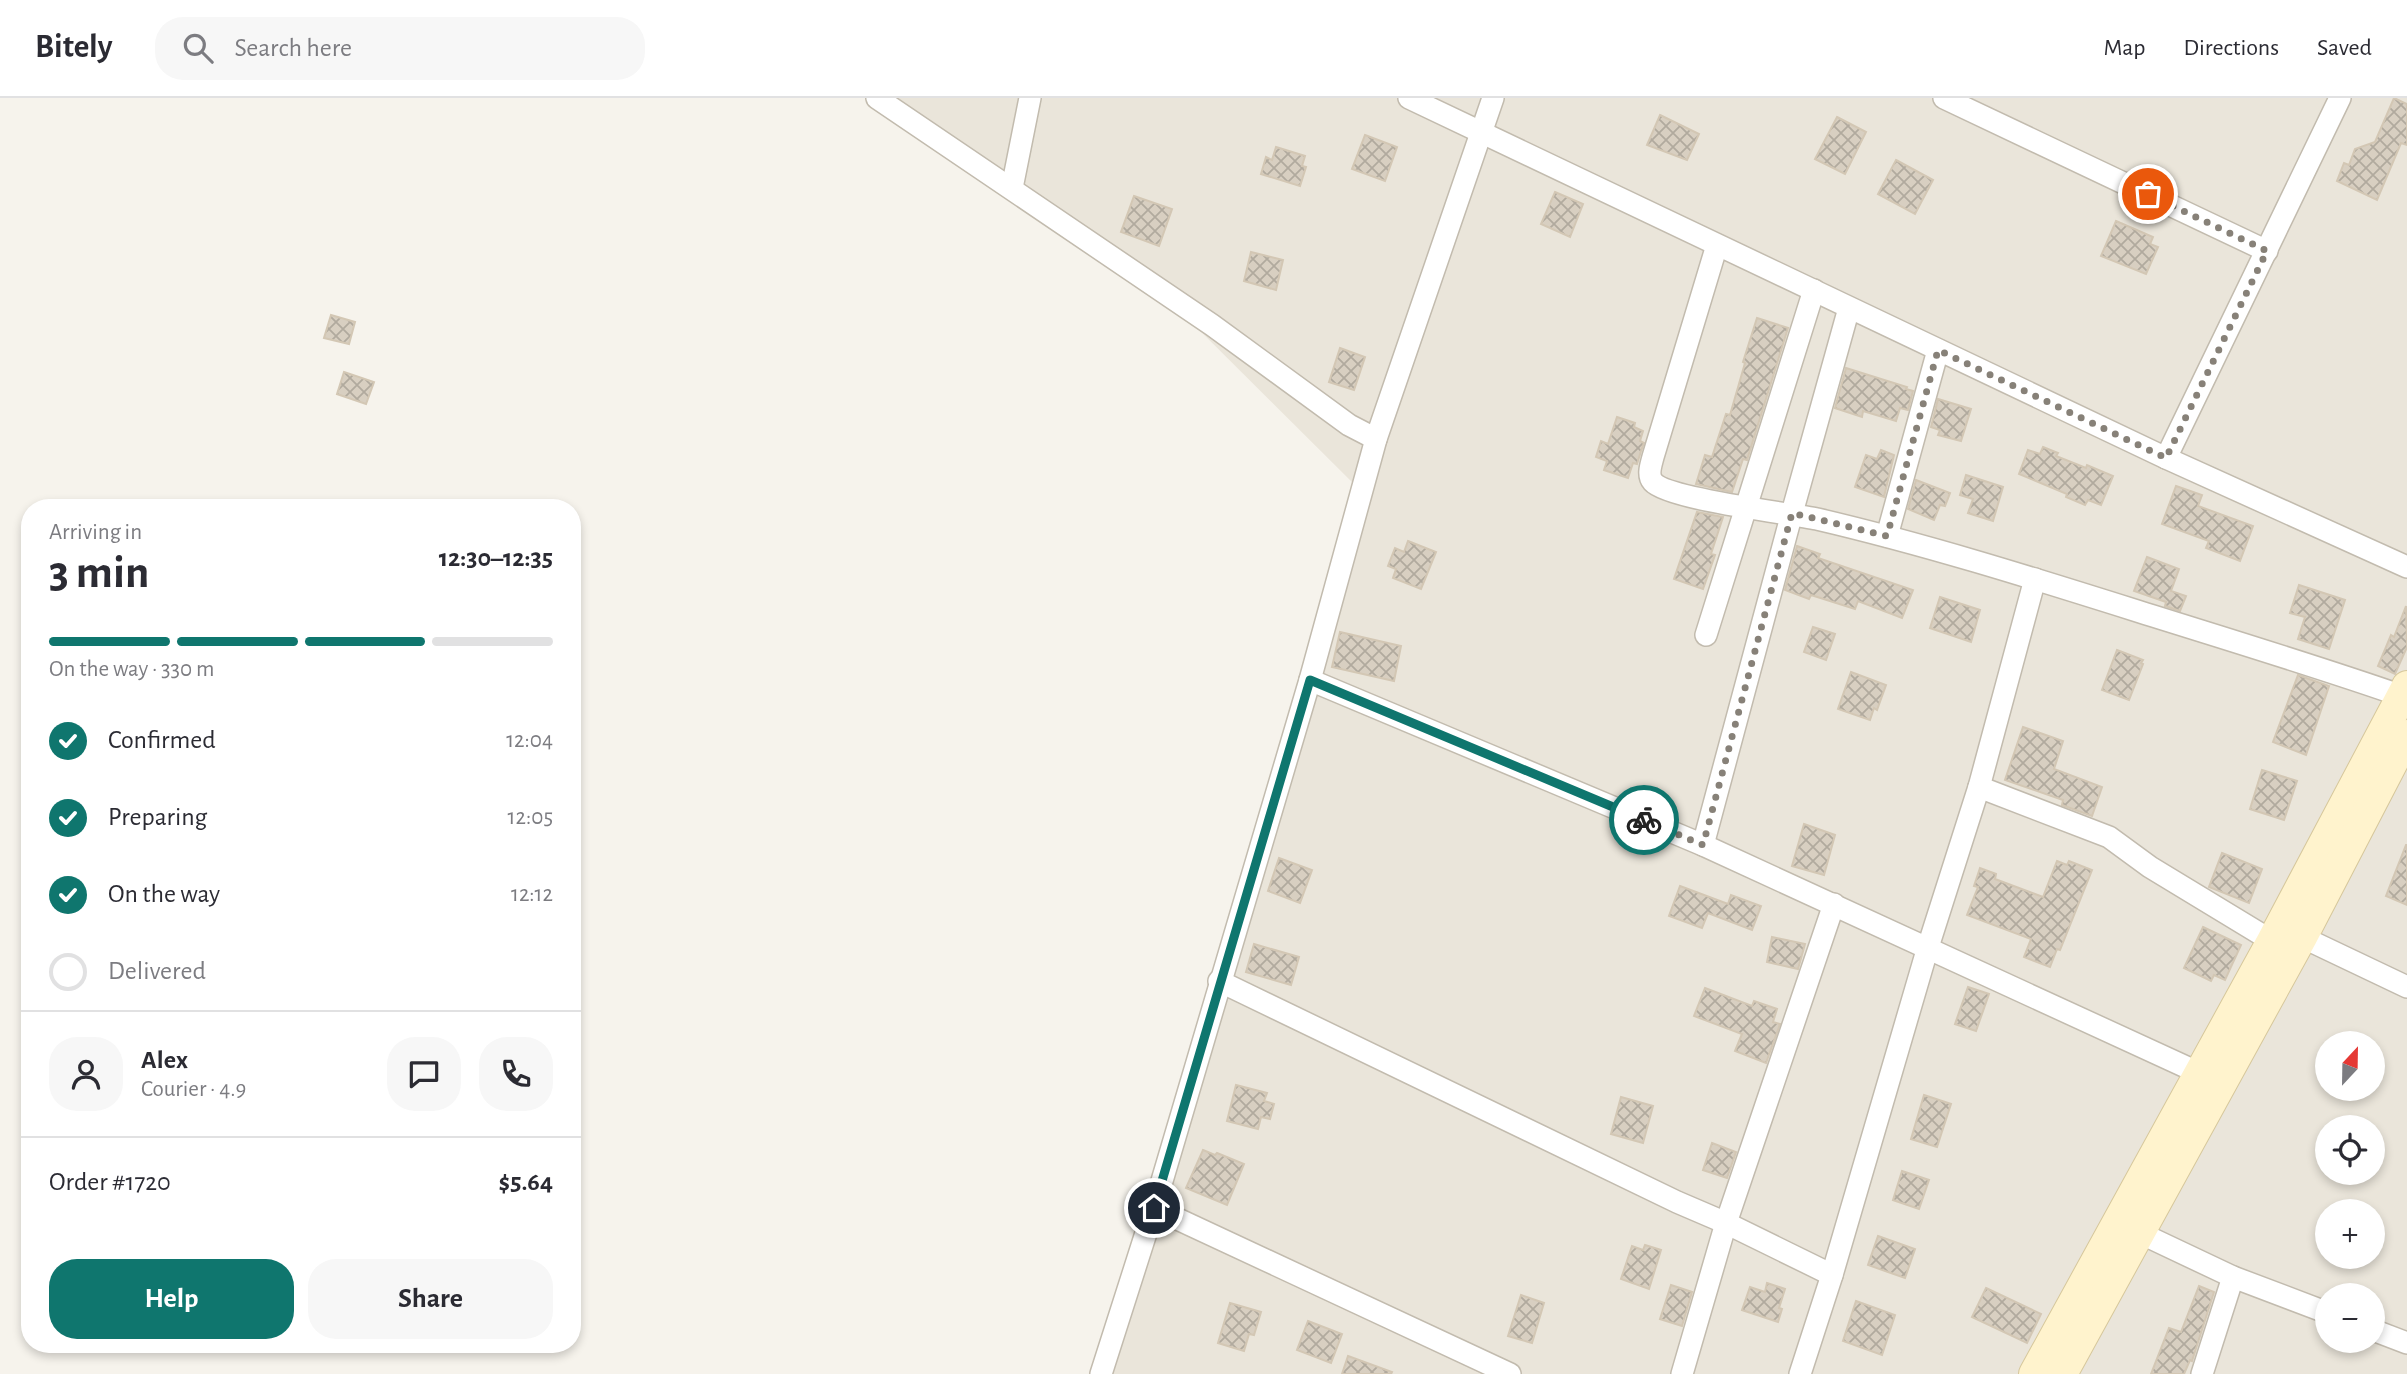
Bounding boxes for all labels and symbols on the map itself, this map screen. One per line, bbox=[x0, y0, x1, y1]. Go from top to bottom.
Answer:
pin bbox=[2118, 164, 2178, 224]
courier bbox=[1609, 785, 1679, 855]
north arrow bbox=[2315, 1031, 2385, 1101]
pin bbox=[1124, 1178, 1184, 1238]

